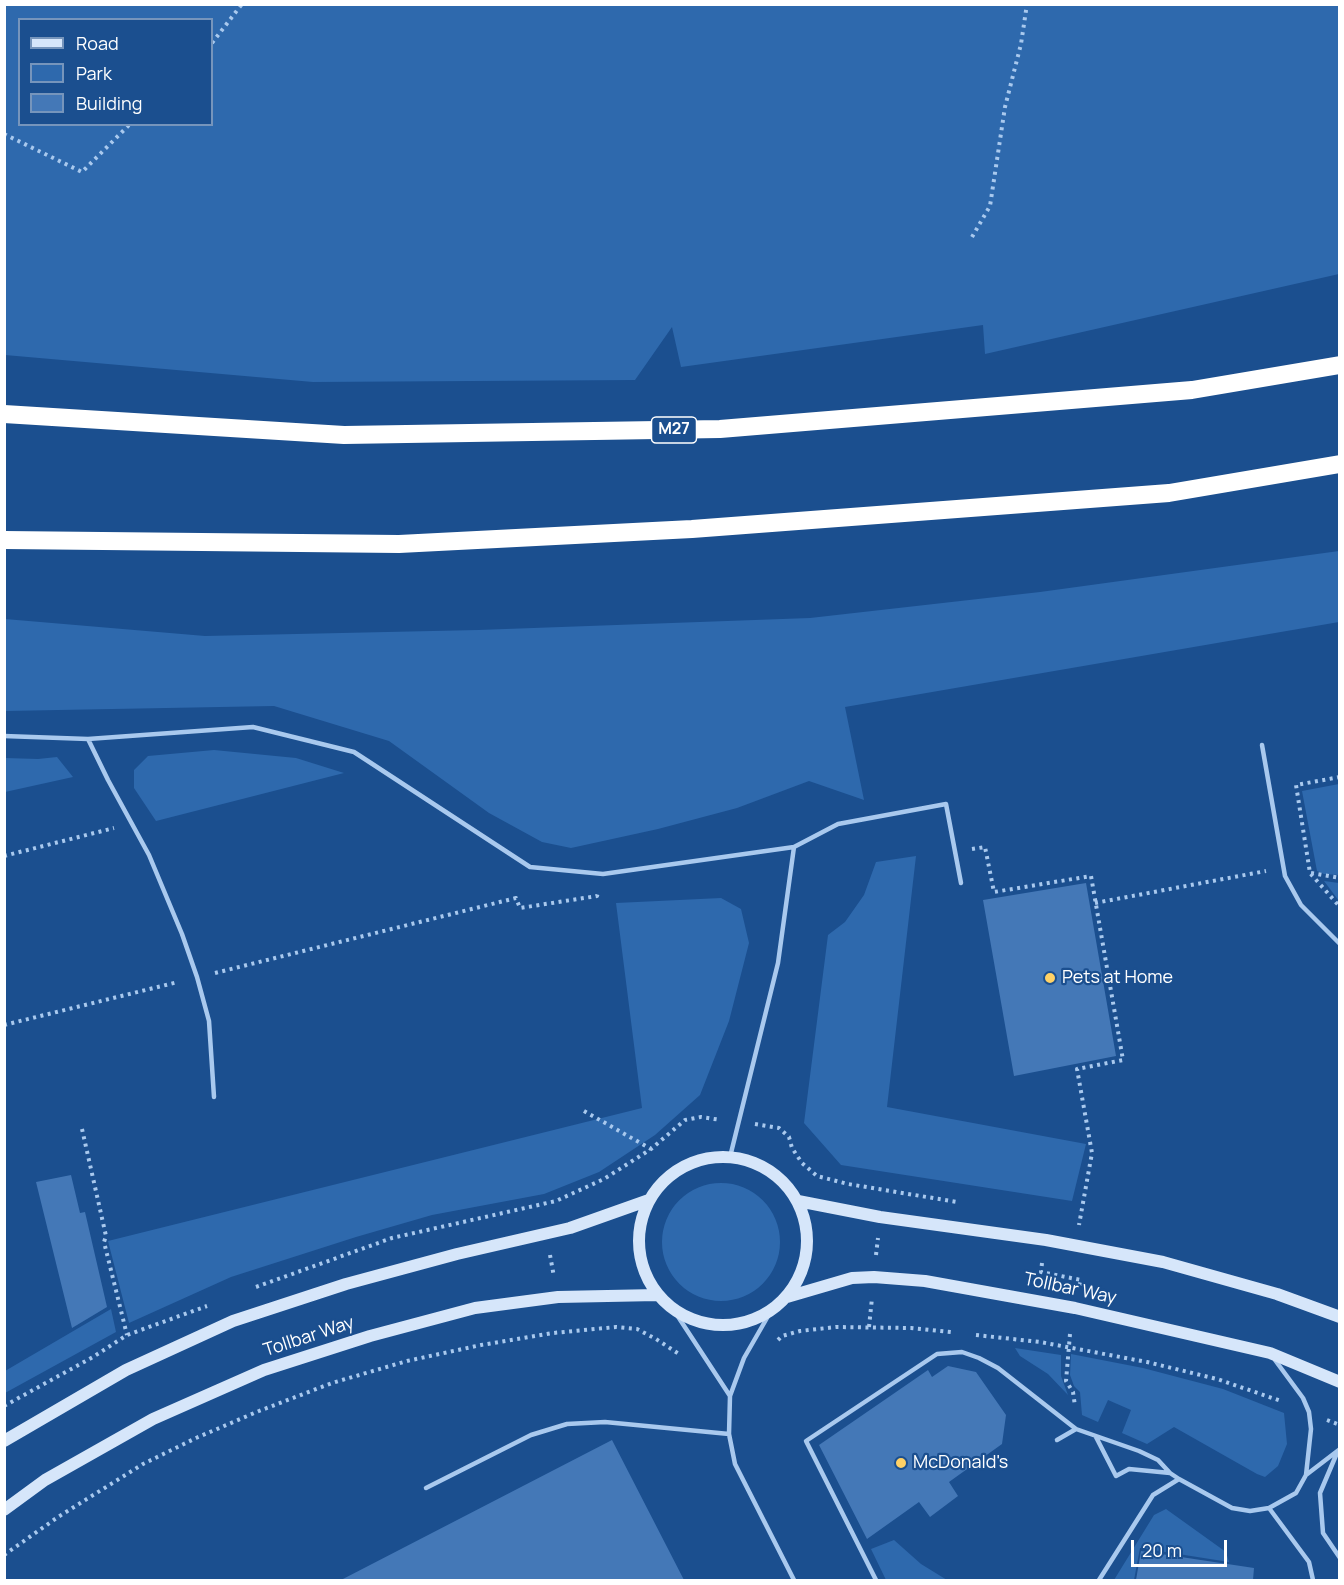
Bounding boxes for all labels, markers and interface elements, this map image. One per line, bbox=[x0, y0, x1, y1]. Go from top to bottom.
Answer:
legend bbox=[18, 18, 213, 126]
text: Road bbox=[76, 31, 119, 55]
text: Park bbox=[76, 61, 112, 85]
text: Building bbox=[76, 91, 142, 115]
road number: M27 bbox=[652, 417, 696, 443]
place label: Pets at Home bbox=[1062, 967, 1173, 989]
marker: Pets at Home bbox=[1043, 971, 1057, 985]
street label: Tollbar Way bbox=[1022, 1269, 1118, 1309]
street label: Tollbar Way bbox=[261, 1312, 357, 1362]
place label: McDonald's bbox=[913, 1452, 1008, 1474]
marker: McDonald's bbox=[894, 1456, 908, 1470]
scale bar bbox=[1134, 1528, 1230, 1566]
text: 20 m bbox=[1142, 1538, 1182, 1562]

